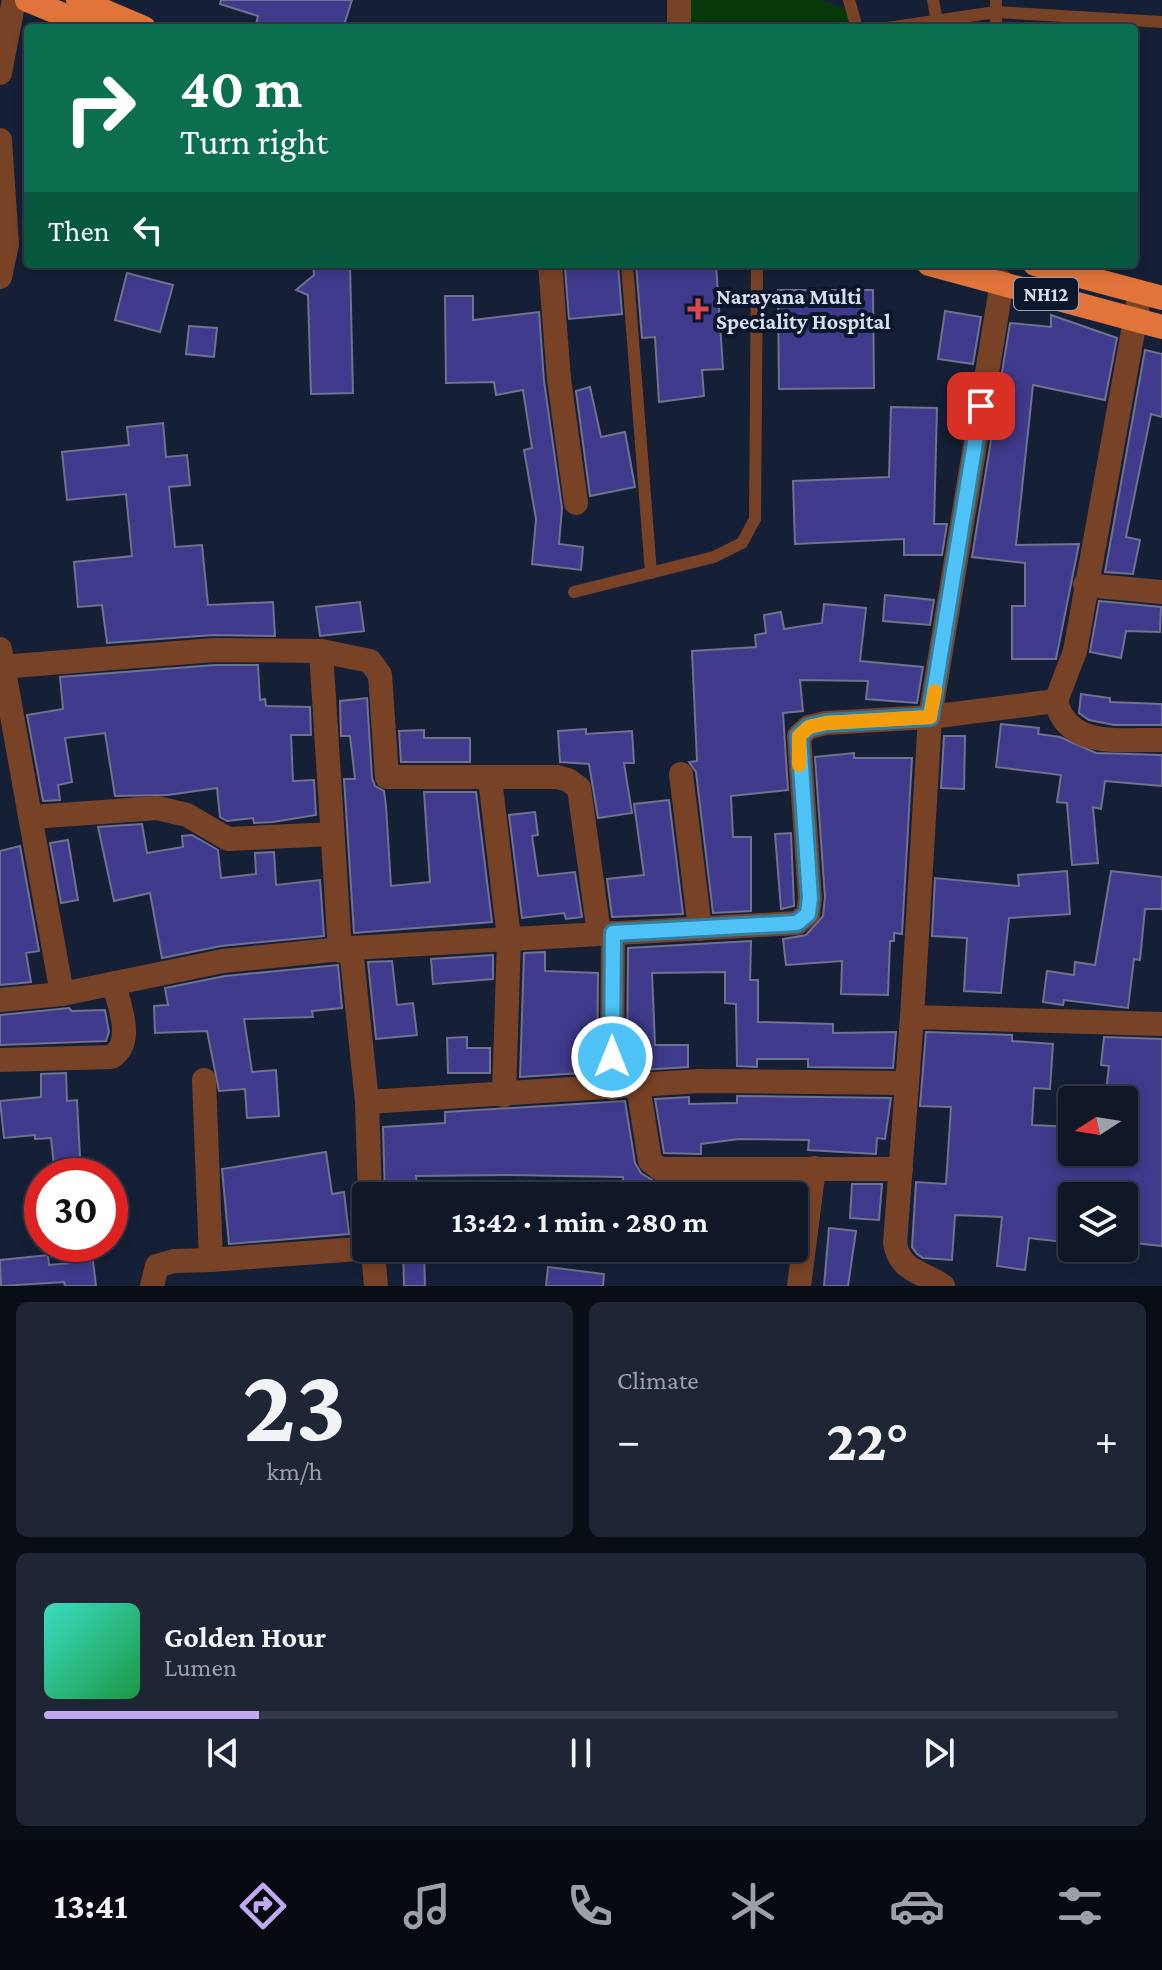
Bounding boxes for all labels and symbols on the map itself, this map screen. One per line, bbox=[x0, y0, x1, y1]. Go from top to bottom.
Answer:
road number: NH12 bbox=[1014, 278, 1078, 310]
place label: Narayana Multi Speciality Hospital bbox=[716, 284, 891, 334]
marker: Narayana Multi Speciality Hospital bbox=[687, 298, 709, 320]
pin bbox=[947, 372, 1015, 440]
position arrow bbox=[570, 1015, 654, 1099]
north arrow bbox=[1058, 1086, 1138, 1166]
speed limit sign: 30 bbox=[24, 1158, 128, 1262]

